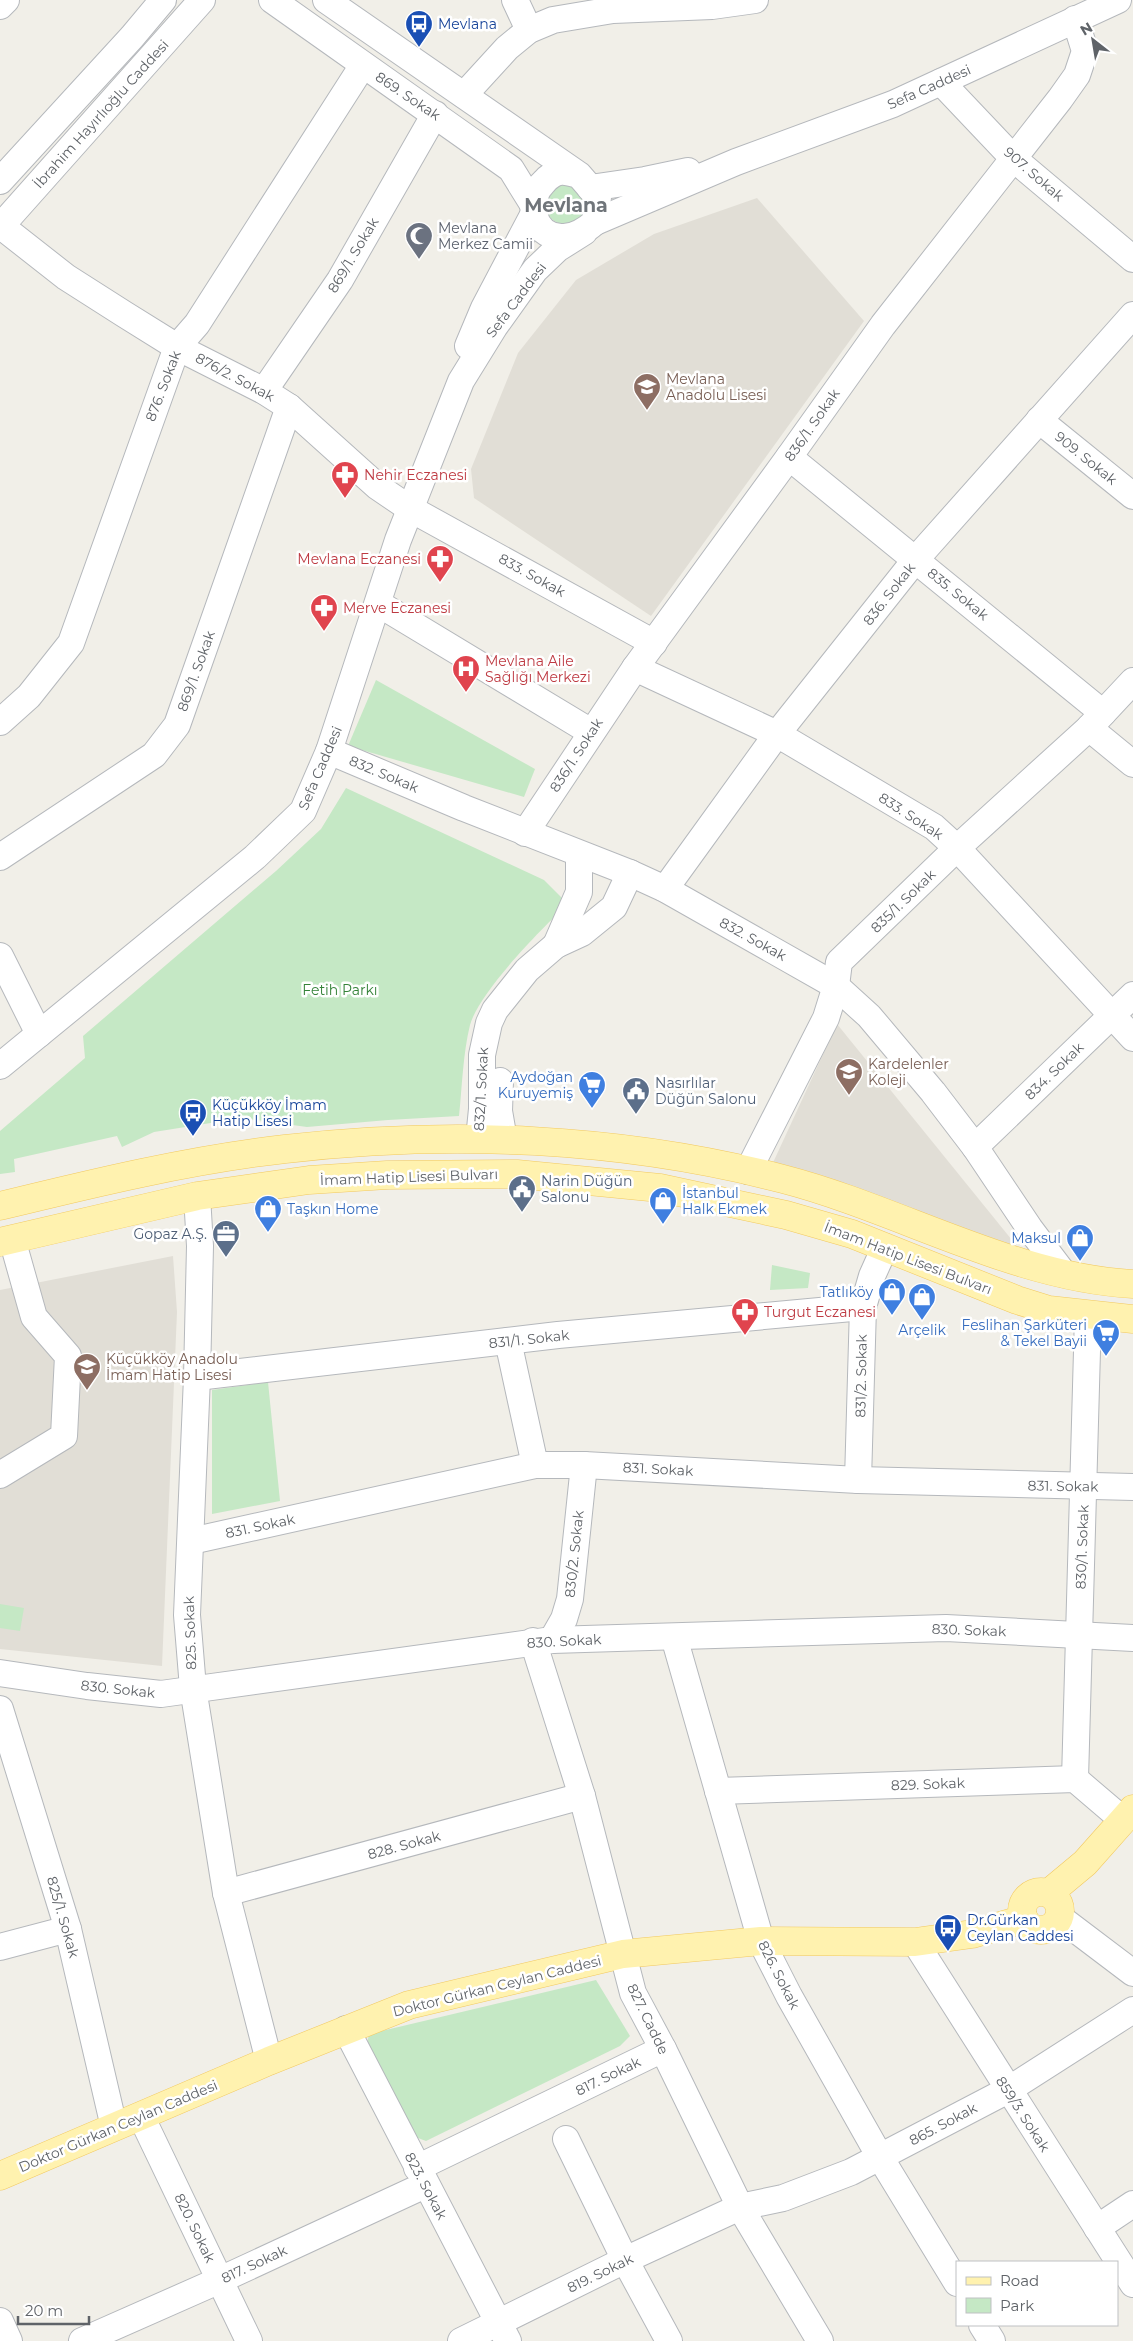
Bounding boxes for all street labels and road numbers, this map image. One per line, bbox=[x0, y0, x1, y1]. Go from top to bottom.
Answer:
street label: İbrahim Hayırlıoğlu Caddesi bbox=[29, 36, 173, 192]
street label: Sefa Caddesi bbox=[884, 61, 974, 113]
street label: 869. Sokak bbox=[372, 68, 445, 125]
street label: 907. Sokak bbox=[1000, 143, 1068, 206]
street label: 869/1. Sokak bbox=[323, 214, 383, 296]
street label: Sefa Caddesi bbox=[482, 259, 550, 341]
street label: 876. Sokak bbox=[141, 347, 185, 424]
street label: 876/2. Sokak bbox=[192, 349, 278, 406]
street label: 836/1. Sokak bbox=[780, 385, 844, 465]
street label: 909. Sokak bbox=[1051, 427, 1121, 489]
street label: 833. Sokak bbox=[495, 549, 569, 601]
street label: 836. Sokak bbox=[859, 559, 919, 629]
street label: 835. Sokak bbox=[924, 564, 993, 625]
street label: 869/1. Sokak bbox=[173, 628, 219, 714]
street label: 836/1. Sokak bbox=[545, 714, 607, 795]
street label: Sefa Caddesi bbox=[294, 723, 346, 813]
street label: 832. Sokak bbox=[347, 751, 422, 797]
street label: 833. Sokak bbox=[875, 788, 947, 844]
street label: 835/1. Sokak bbox=[867, 865, 940, 937]
street label: 832. Sokak bbox=[716, 913, 790, 965]
street label: 834. Sokak bbox=[1021, 1038, 1088, 1104]
street label: 832/1. Sokak bbox=[470, 1046, 492, 1131]
street label: İmam Hatip Lisesi Bulvarı bbox=[320, 1165, 498, 1189]
street label: İmam Hatip Lisesi Bulvarı bbox=[822, 1218, 994, 1298]
street label: 831/1. Sokak bbox=[488, 1326, 571, 1352]
street label: 831/2. Sokak bbox=[851, 1333, 871, 1418]
street label: 831. Sokak bbox=[622, 1458, 694, 1480]
street label: 831. Sokak bbox=[1027, 1476, 1099, 1496]
street label: 830/1. Sokak bbox=[1072, 1504, 1092, 1590]
street label: 830/2. Sokak bbox=[560, 1509, 588, 1598]
street label: 831. Sokak bbox=[224, 1510, 297, 1542]
street label: 825. Sokak bbox=[180, 1595, 200, 1670]
street label: 830. Sokak bbox=[931, 1620, 1007, 1640]
street label: 830. Sokak bbox=[526, 1630, 602, 1652]
street label: 830. Sokak bbox=[80, 1676, 157, 1702]
street label: 829. Sokak bbox=[891, 1774, 966, 1794]
street label: 828. Sokak bbox=[366, 1826, 443, 1863]
street label: 825/1. Sokak bbox=[43, 1874, 83, 1960]
street label: 826. Sokak bbox=[754, 1938, 804, 2013]
street label: Doktor Gürkan Ceylan Caddesi bbox=[391, 1951, 603, 2021]
street label: 827. Cadde bbox=[623, 1981, 673, 2057]
street label: 817. Sokak bbox=[572, 2052, 644, 2100]
street label: 859/3. Sokak bbox=[992, 2073, 1054, 2156]
street label: Doktor Gürkan Ceylan Caddesi bbox=[16, 2076, 220, 2176]
street label: 865. Sokak bbox=[906, 2098, 981, 2149]
street label: 823. Sokak bbox=[401, 2149, 452, 2223]
street label: 820. Sokak bbox=[171, 2190, 220, 2266]
street label: 817. Sokak bbox=[218, 2241, 290, 2287]
street label: 819. Sokak bbox=[564, 2249, 637, 2297]

